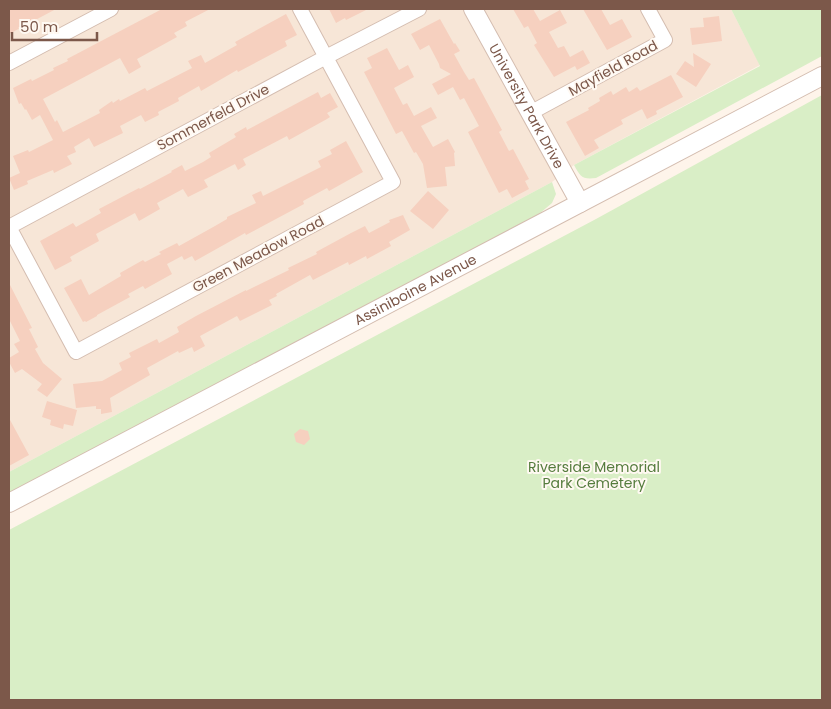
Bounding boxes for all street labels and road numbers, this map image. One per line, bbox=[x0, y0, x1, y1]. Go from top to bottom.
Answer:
street label: Mayfield Road bbox=[565, 35, 661, 101]
street label: University Park Drive bbox=[484, 40, 569, 173]
street label: Sommerfeld Drive bbox=[153, 79, 273, 155]
street label: Green Meadow Road bbox=[189, 211, 327, 297]
street label: Assiniboine Avenue bbox=[351, 249, 480, 330]

